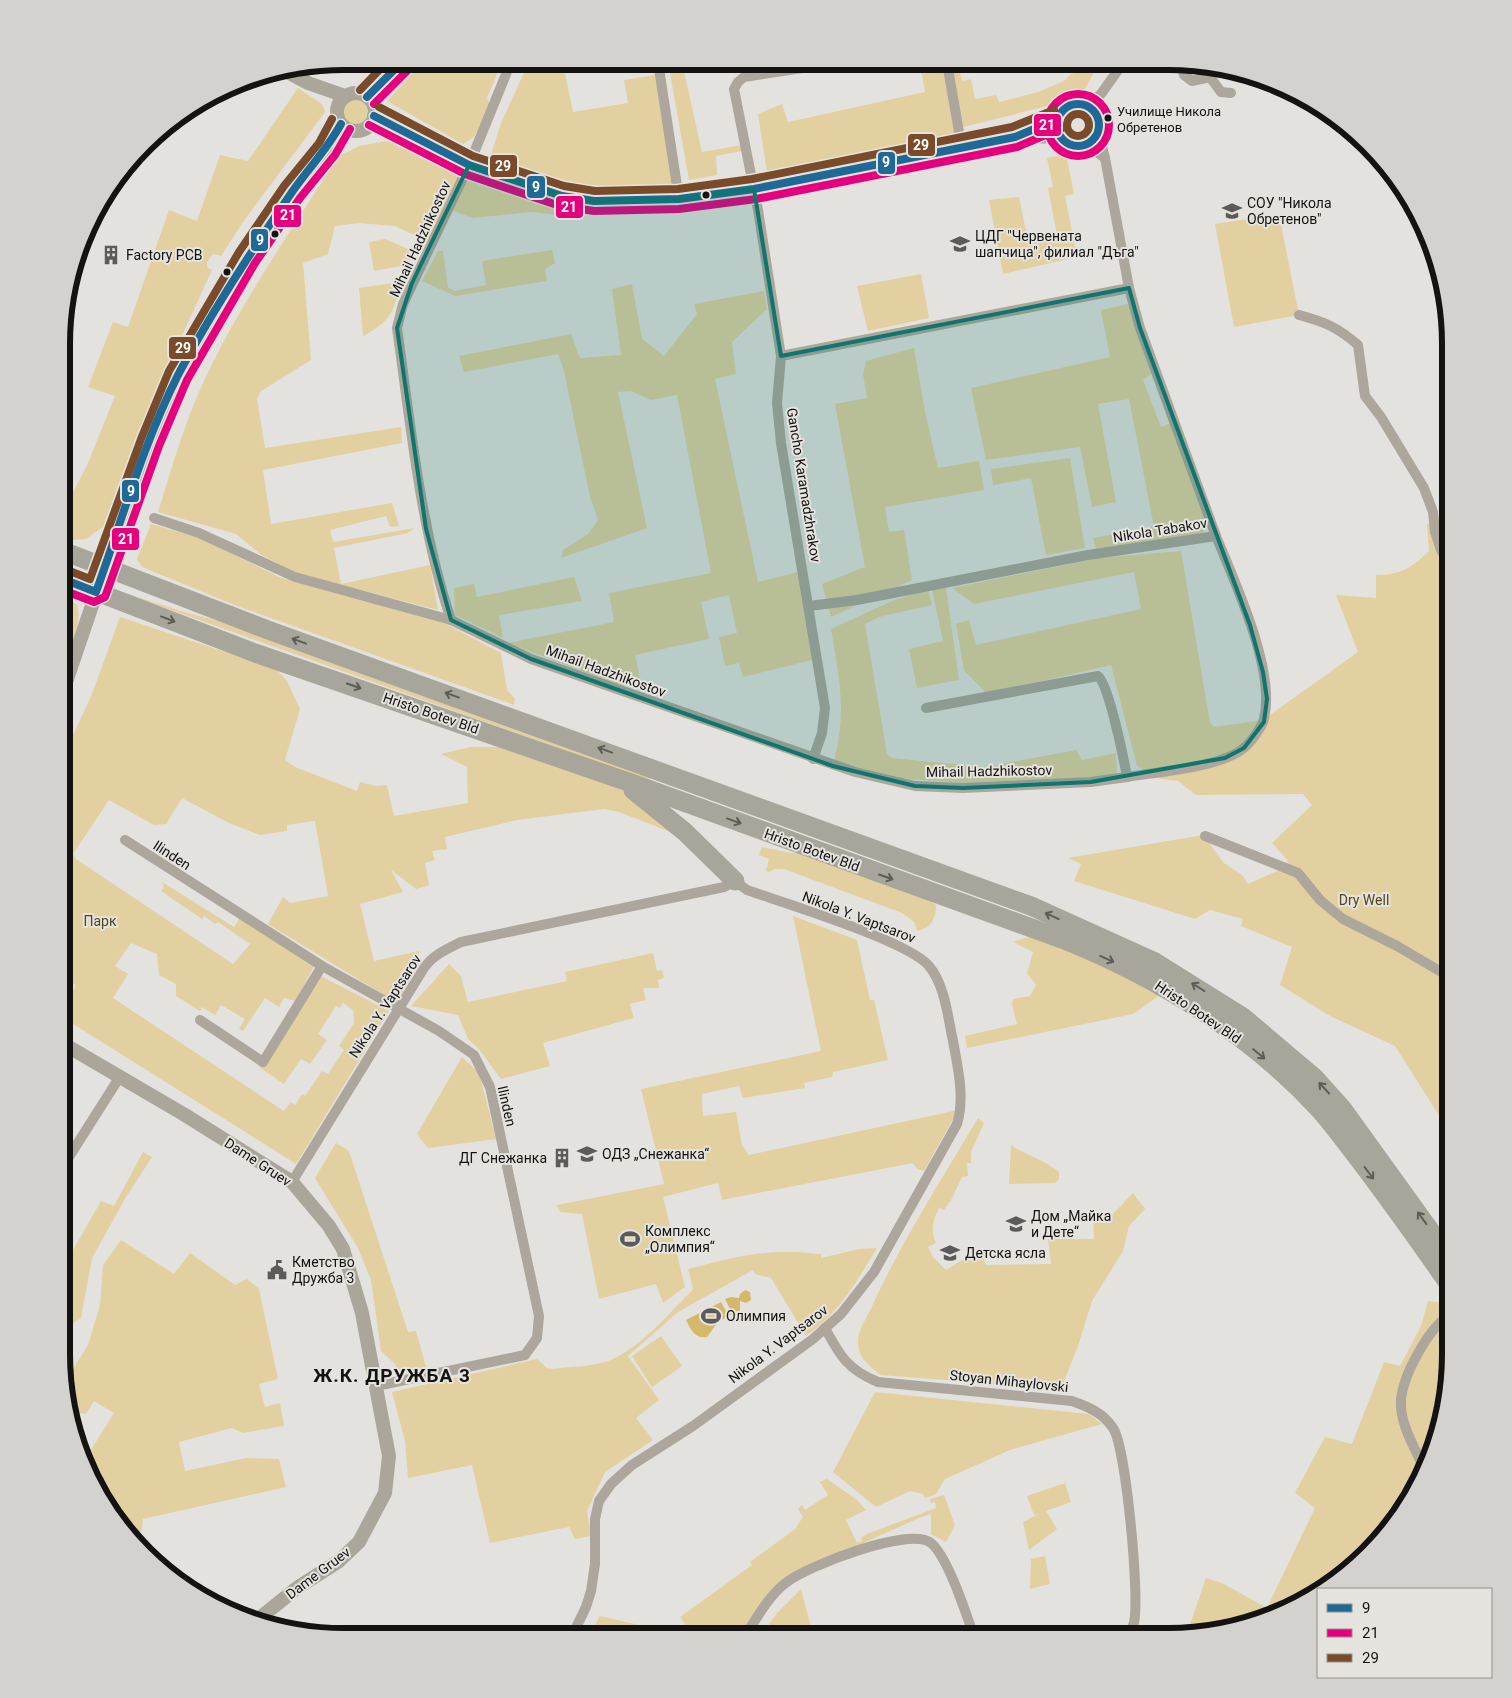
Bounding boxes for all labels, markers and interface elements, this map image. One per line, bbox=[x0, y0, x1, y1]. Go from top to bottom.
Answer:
place label: Училище Никола Обретенов bbox=[1117, 104, 1221, 135]
line badge: 21 bbox=[1033, 113, 1062, 137]
marker: Училище Никола Обретенов bbox=[1103, 113, 1113, 123]
text: 21 bbox=[1039, 117, 1055, 133]
line badge: 29 bbox=[907, 133, 936, 157]
text: 29 bbox=[913, 137, 929, 153]
line badge: 9 bbox=[877, 151, 896, 175]
line badge: 29 bbox=[489, 154, 518, 178]
text: 9 bbox=[882, 154, 890, 170]
text: 29 bbox=[495, 158, 511, 174]
line badge: 9 bbox=[526, 175, 546, 199]
street label: Mihail Hadzhikostov bbox=[386, 178, 454, 300]
text: 9 bbox=[532, 179, 540, 195]
unlabelled marker bbox=[701, 190, 711, 200]
line badge: 21 bbox=[555, 195, 584, 219]
place label: СОУ "Никола Обретенов" bbox=[1247, 195, 1332, 227]
text: 21 bbox=[561, 199, 577, 215]
school or university icon: СОУ "Никола Обретенов" bbox=[1221, 200, 1243, 222]
line badge: 21 bbox=[273, 204, 302, 228]
text: 21 bbox=[280, 207, 296, 223]
line badge: 9 bbox=[250, 228, 269, 252]
place label: ЦДГ "Червената шапчица", филиал "Дъга" bbox=[975, 228, 1139, 260]
unlabelled marker bbox=[270, 229, 280, 239]
text: 9 bbox=[256, 232, 264, 248]
school or university icon: ЦДГ "Червената шапчица", филиал "Дъга" bbox=[949, 233, 971, 255]
building icon: Factory PCB bbox=[100, 244, 122, 266]
place label: Factory PCB bbox=[126, 247, 203, 263]
unlabelled marker bbox=[222, 267, 232, 277]
line badge: 29 bbox=[168, 336, 197, 360]
text: 29 bbox=[175, 340, 191, 356]
street label: Gancho Karamadzhrakov bbox=[784, 407, 824, 564]
line badge: 9 bbox=[121, 479, 140, 503]
text: 9 bbox=[127, 483, 135, 499]
street label: Nikola Tabakov bbox=[1112, 515, 1208, 545]
line badge: 21 bbox=[111, 527, 140, 551]
text: 21 bbox=[118, 531, 134, 547]
one-way arrow bbox=[160, 615, 175, 624]
one-way arrow bbox=[292, 636, 307, 645]
street label: Mihail Hadzhikostov bbox=[544, 642, 668, 700]
one-way arrow bbox=[345, 682, 361, 691]
street label: Hristo Botev Bld bbox=[381, 689, 481, 737]
one-way arrow bbox=[444, 690, 460, 700]
one-way arrow bbox=[598, 745, 613, 754]
street label: Mihail Hadzhikostov bbox=[926, 762, 1052, 780]
one-way arrow bbox=[726, 817, 741, 826]
street label: Hristo Botev Bld bbox=[762, 825, 862, 875]
street label: Ilinden bbox=[150, 837, 194, 873]
one-way arrow bbox=[878, 873, 894, 882]
street label: Nikola Y. Vaptsarov bbox=[800, 888, 918, 946]
park label: Dry Well bbox=[1339, 892, 1389, 908]
one-way arrow bbox=[1045, 910, 1060, 920]
park label: Парк bbox=[83, 913, 117, 929]
street label: Nikola Y. Vaptsarov bbox=[346, 951, 424, 1061]
one-way arrow bbox=[1099, 954, 1114, 964]
street label: Hristo Botev Bld bbox=[1152, 977, 1244, 1047]
one-way arrow bbox=[1191, 982, 1205, 992]
one-way arrow bbox=[1252, 1049, 1265, 1060]
one-way arrow bbox=[1318, 1082, 1330, 1094]
street label: Ilinden bbox=[495, 1084, 519, 1128]
street label: Dame Gruev bbox=[222, 1135, 294, 1190]
school or university icon: ОДЗ „Снежанка“ bbox=[576, 1143, 598, 1165]
place label: ОДЗ „Снежанка“ bbox=[602, 1146, 709, 1162]
building icon: ДГ Снежанка bbox=[551, 1147, 573, 1169]
place label: ДГ Снежанка bbox=[459, 1150, 547, 1166]
one-way arrow bbox=[1364, 1166, 1374, 1180]
place label: Дом „Майка и Дете“ bbox=[1031, 1208, 1111, 1240]
one-way arrow bbox=[1417, 1211, 1427, 1225]
school or university icon: Дом „Майка и Дете“ bbox=[1005, 1213, 1027, 1235]
place label: Комплекс „Олимпия“ bbox=[645, 1223, 715, 1255]
sports icon: Комплекс „Олимпия“ bbox=[619, 1228, 641, 1250]
school or university icon: Детска ясла bbox=[939, 1242, 961, 1264]
place label: Детска ясла bbox=[965, 1245, 1046, 1261]
place label: Кметство Дружба 3 bbox=[292, 1254, 355, 1286]
public building icon: Кметство Дружба 3 bbox=[266, 1259, 288, 1281]
street label: Nikola Y. Vaptsarov bbox=[725, 1301, 831, 1386]
sports icon: Олимпия bbox=[700, 1305, 722, 1327]
place label: Олимпия bbox=[726, 1308, 786, 1324]
district label: Ж.К. ДРУЖБА 3 bbox=[313, 1364, 471, 1387]
street label: Stoyan Mihaylovski bbox=[949, 1367, 1069, 1395]
street label: Dame Gruev bbox=[283, 1544, 353, 1602]
legend bbox=[1317, 1588, 1492, 1678]
text: 9 bbox=[1362, 1599, 1370, 1617]
text: 21 bbox=[1362, 1624, 1379, 1642]
text: 29 bbox=[1362, 1649, 1379, 1667]

